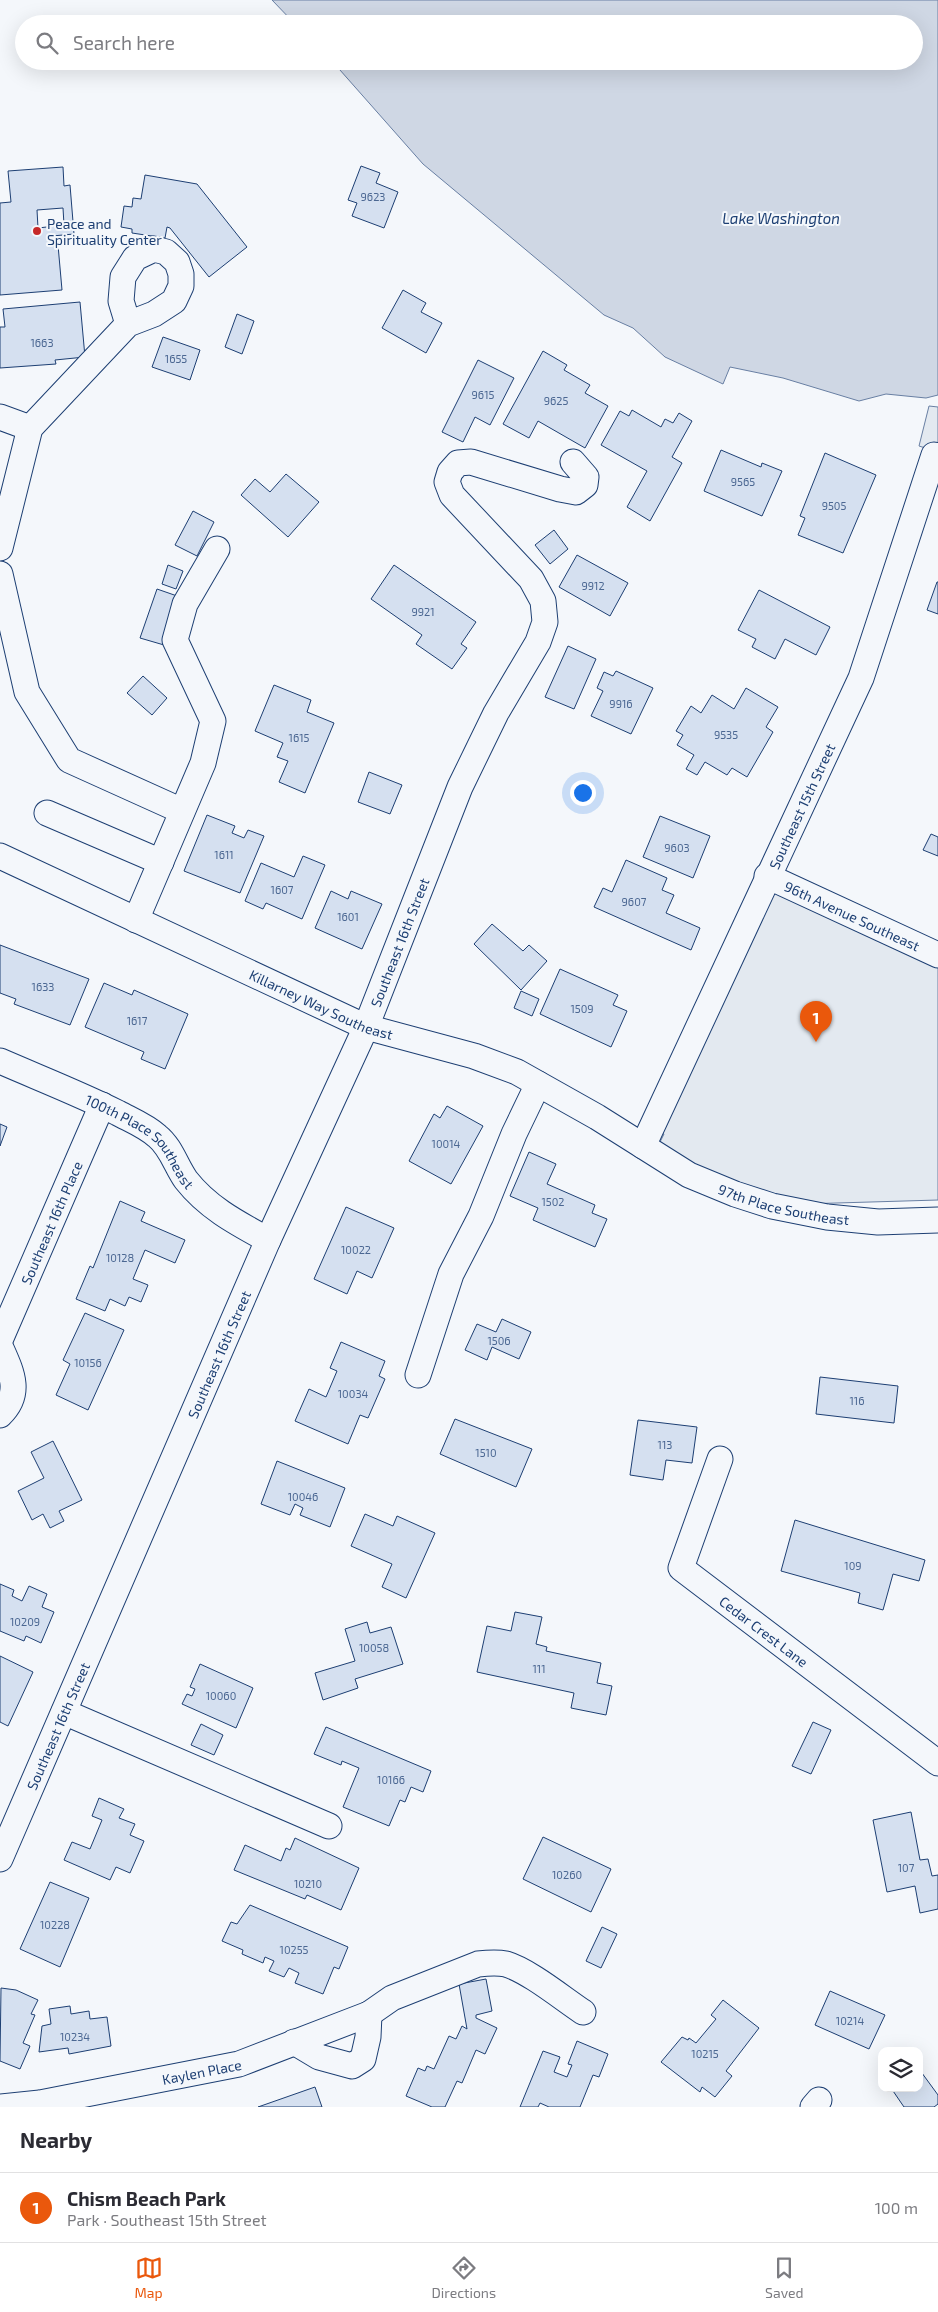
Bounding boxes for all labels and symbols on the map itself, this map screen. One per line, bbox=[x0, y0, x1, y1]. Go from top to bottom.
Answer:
house number: 9623 bbox=[361, 190, 385, 203]
water label: Lake Washington bbox=[722, 209, 840, 227]
place label: Peace and Spirituality Center bbox=[47, 215, 162, 248]
marker: Peace and Spirituality Center bbox=[31, 225, 43, 237]
house number: 1663 bbox=[30, 336, 54, 349]
house number: 1655 bbox=[165, 352, 187, 365]
house number: 9615 bbox=[472, 388, 495, 401]
house number: 9625 bbox=[544, 394, 568, 407]
house number: 9565 bbox=[731, 475, 755, 488]
house number: 9505 bbox=[822, 499, 846, 512]
house number: 9912 bbox=[581, 579, 605, 592]
house number: 9921 bbox=[411, 605, 435, 618]
house number: 9916 bbox=[609, 697, 633, 710]
house number: 9535 bbox=[714, 728, 738, 741]
house number: 1615 bbox=[289, 731, 310, 744]
street label: Southeast 15th Street bbox=[765, 740, 838, 872]
your location bbox=[570, 780, 596, 806]
house number: 9603 bbox=[664, 841, 690, 854]
house number: 1611 bbox=[214, 848, 234, 861]
street label: Southeast 16th Street bbox=[366, 875, 432, 1009]
street label: 96th Avenue Southeast bbox=[782, 877, 923, 954]
house number: 1607 bbox=[271, 883, 294, 896]
house number: 9607 bbox=[622, 895, 647, 908]
house number: 1601 bbox=[337, 910, 359, 923]
street label: Killarney Way Southeast bbox=[247, 965, 395, 1042]
house number: 1633 bbox=[32, 980, 54, 993]
pin: 1 bbox=[800, 1001, 832, 1042]
house number: 1509 bbox=[570, 1002, 594, 1015]
house number: 1617 bbox=[127, 1014, 148, 1027]
street label: 100th Place Southeast bbox=[83, 1090, 198, 1192]
house number: 10014 bbox=[432, 1137, 461, 1150]
street label: Southeast 16th Place bbox=[17, 1158, 85, 1287]
street label: 97th Place Southeast bbox=[716, 1180, 850, 1228]
house number: 1502 bbox=[541, 1195, 565, 1208]
house number: 10022 bbox=[341, 1243, 371, 1256]
house number: 10128 bbox=[106, 1251, 134, 1264]
street label: Southeast 16th Street bbox=[183, 1288, 254, 1421]
house number: 1506 bbox=[487, 1334, 511, 1347]
house number: 10156 bbox=[74, 1356, 102, 1369]
house number: 10034 bbox=[338, 1387, 368, 1400]
house number: 116 bbox=[849, 1394, 865, 1407]
house number: 113 bbox=[658, 1438, 672, 1451]
house number: 1510 bbox=[475, 1446, 497, 1459]
house number: 10046 bbox=[288, 1490, 318, 1503]
house number: 109 bbox=[844, 1559, 862, 1572]
street label: Cedar Crest Lane bbox=[716, 1592, 812, 1670]
house number: 10209 bbox=[10, 1615, 40, 1628]
house number: 10058 bbox=[359, 1641, 389, 1654]
street label: Southeast 16th Street bbox=[23, 1660, 93, 1792]
house number: 111 bbox=[532, 1662, 546, 1675]
house number: 10060 bbox=[206, 1689, 236, 1702]
house number: 10166 bbox=[377, 1773, 405, 1786]
house number: 107 bbox=[898, 1861, 915, 1874]
house number: 10260 bbox=[552, 1868, 582, 1881]
house number: 10210 bbox=[294, 1877, 322, 1890]
house number: 10228 bbox=[40, 1918, 70, 1931]
house number: 10255 bbox=[280, 1943, 309, 1956]
house number: 10214 bbox=[836, 2014, 864, 2027]
house number: 10234 bbox=[60, 2030, 90, 2043]
house number: 10215 bbox=[691, 2047, 719, 2060]
street label: Kaylen Place bbox=[160, 2055, 243, 2087]

